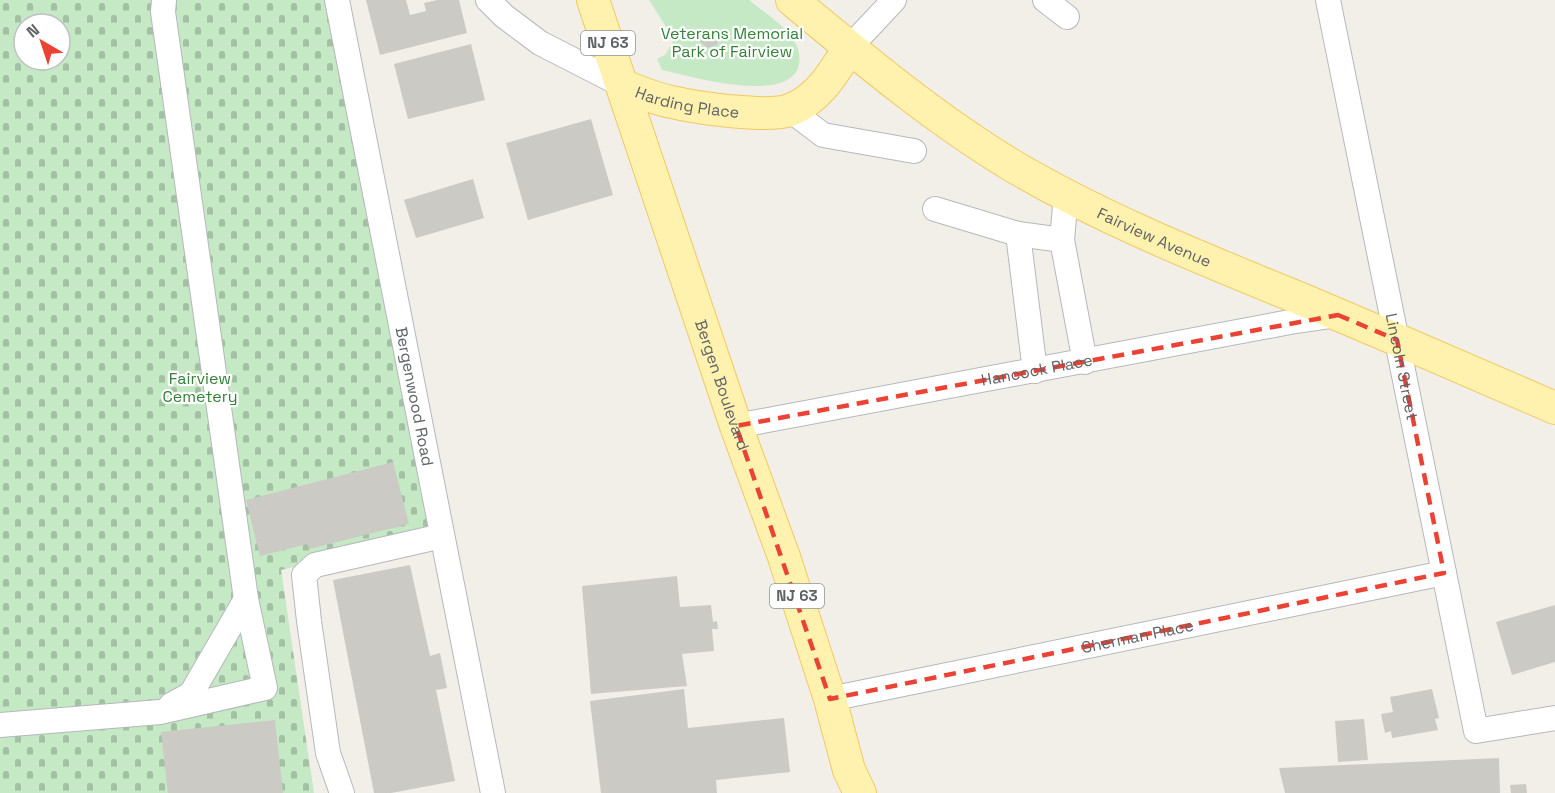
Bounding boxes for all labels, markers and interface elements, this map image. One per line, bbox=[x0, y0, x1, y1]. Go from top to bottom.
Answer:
north arrow bbox=[12, 12, 72, 72]
text: N bbox=[22, 19, 44, 42]
park label: Veterans Memorial Park of Fairview bbox=[661, 23, 803, 62]
road number: NJ 63 bbox=[581, 31, 635, 55]
street label: Harding Place bbox=[632, 82, 740, 123]
street label: Fairview Avenue bbox=[1094, 203, 1214, 272]
street label: Lincoln Street bbox=[1381, 311, 1423, 422]
street label: Bergen Boulevard bbox=[690, 317, 754, 453]
street label: Bergenwood Road bbox=[391, 325, 438, 468]
street label: Hancock Place bbox=[979, 349, 1094, 391]
park label: Fairview Cemetery bbox=[162, 368, 238, 407]
road number: NJ 63 bbox=[770, 584, 824, 608]
street label: Sherman Place bbox=[1080, 615, 1195, 658]

